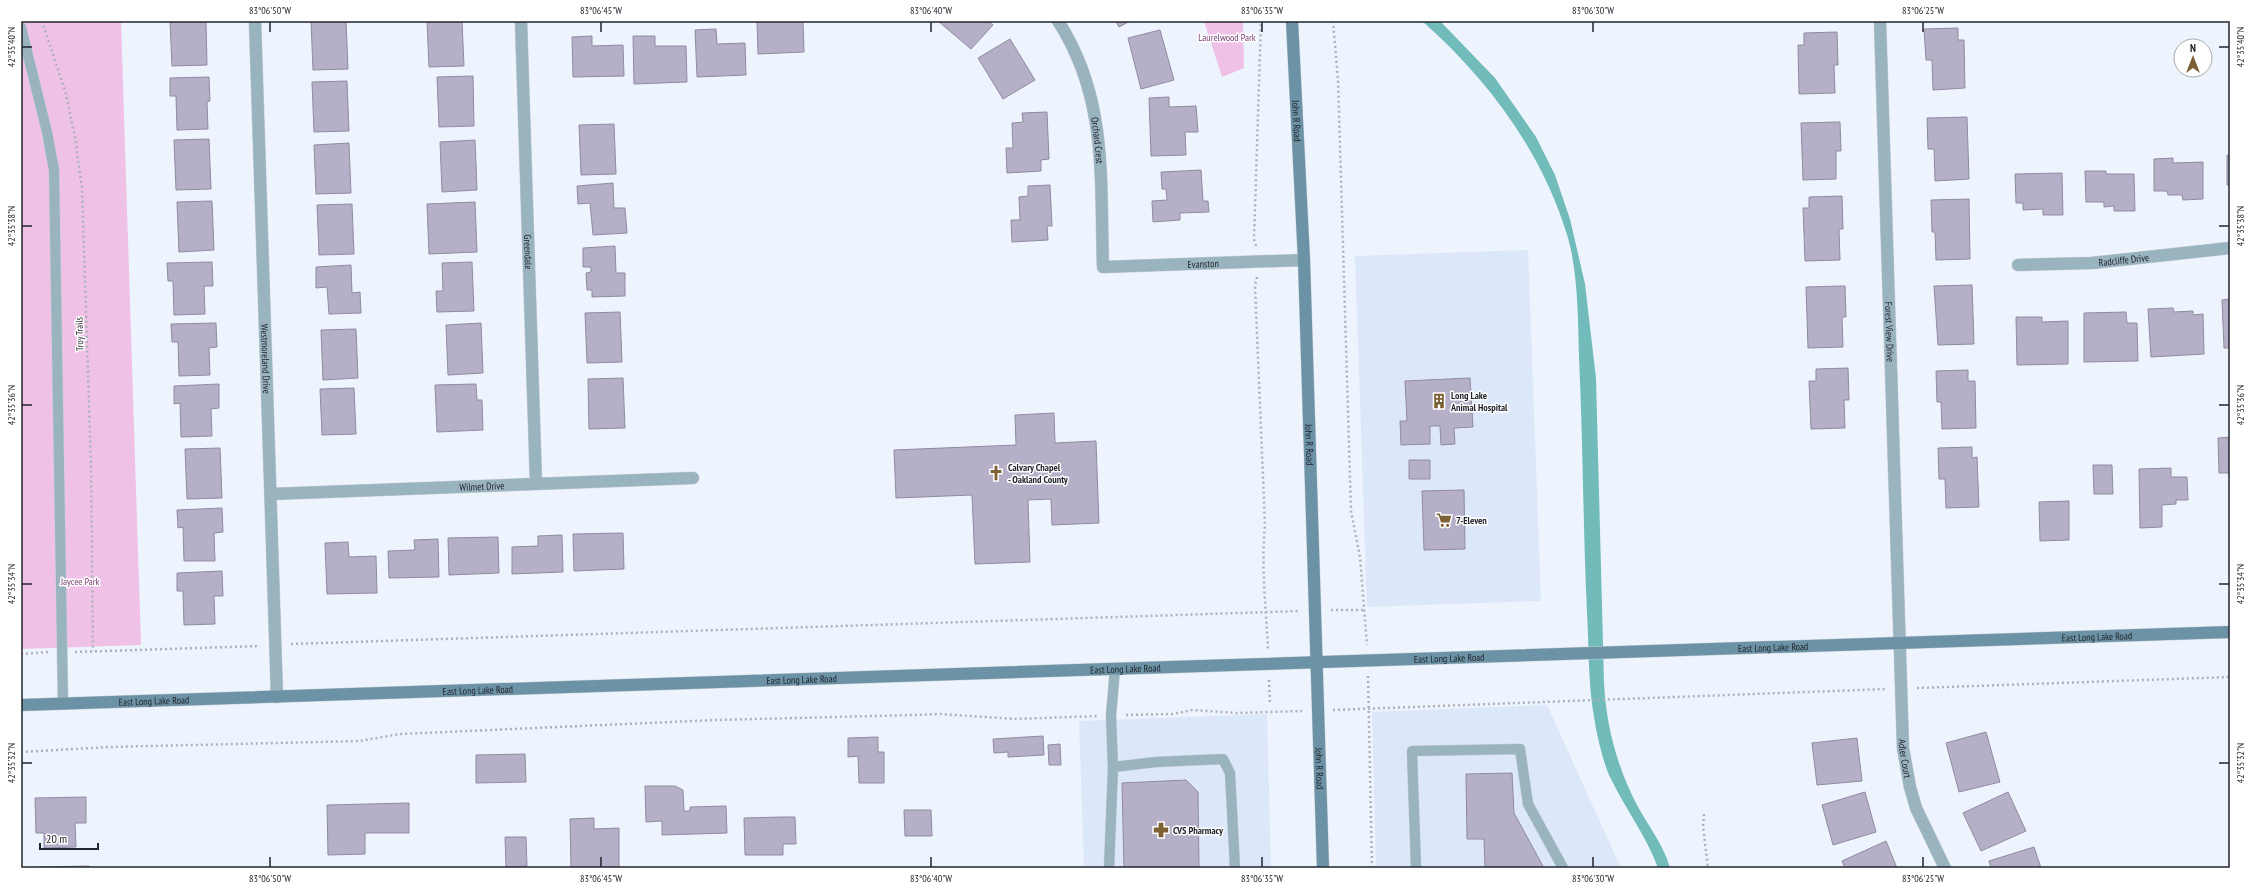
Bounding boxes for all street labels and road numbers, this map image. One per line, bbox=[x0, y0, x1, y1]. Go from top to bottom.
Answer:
street label: John R Road bbox=[1289, 99, 1304, 142]
street label: Orchard Crest bbox=[1088, 116, 1106, 164]
street label: Greendale bbox=[521, 234, 535, 270]
street label: Radcliffe Drive bbox=[2098, 251, 2150, 269]
street label: Evanston bbox=[1187, 257, 1219, 271]
street label: Forest View Drive bbox=[1882, 302, 1897, 362]
street label: Troy Trails bbox=[72, 316, 87, 351]
street label: Westmoreland Drive bbox=[258, 324, 273, 394]
street label: John R Road bbox=[1302, 423, 1316, 466]
street label: Wilmet Drive bbox=[459, 479, 505, 494]
street label: East Long Lake Road bbox=[2061, 629, 2132, 645]
street label: East Long Lake Road bbox=[1738, 640, 1809, 655]
street label: East Long Lake Road bbox=[1414, 651, 1485, 666]
street label: East Long Lake Road bbox=[1090, 661, 1161, 677]
street label: East Long Lake Road bbox=[766, 672, 837, 687]
street label: East Long Lake Road bbox=[442, 683, 513, 698]
street label: East Long Lake Road bbox=[118, 693, 189, 709]
street label: Adler Court bbox=[1896, 739, 1914, 779]
street label: John R Road bbox=[1312, 746, 1327, 790]

